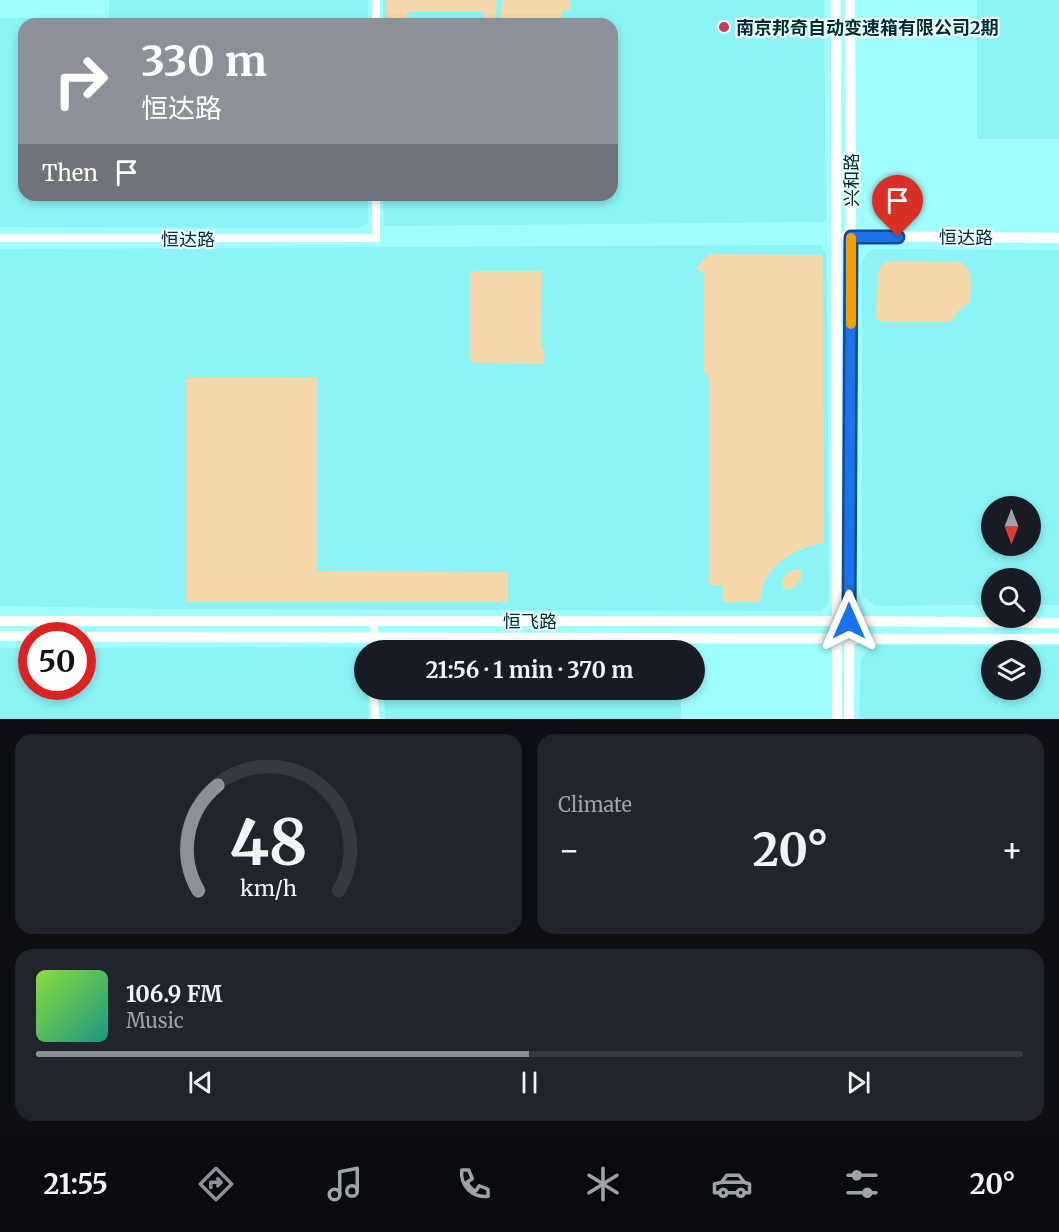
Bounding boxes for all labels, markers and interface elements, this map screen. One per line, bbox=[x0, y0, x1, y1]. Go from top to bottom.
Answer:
place label: 南京邦奇自动变速箱有限公司2期 bbox=[736, 16, 999, 39]
marker: 南京邦奇自动变速箱有限公司2期 bbox=[717, 20, 731, 34]
text: 330 m bbox=[141, 35, 267, 87]
icon: right bbox=[42, 42, 120, 120]
text: 恒达路 bbox=[141, 91, 222, 125]
street label: 兴和路 bbox=[840, 153, 863, 207]
icon: arrive bbox=[110, 156, 143, 189]
text: Then bbox=[42, 159, 98, 187]
pin bbox=[872, 175, 923, 237]
icon: arrive bbox=[881, 184, 914, 217]
street label: 恒达路 bbox=[939, 226, 993, 249]
street label: 恒达路 bbox=[161, 228, 215, 251]
north arrow bbox=[981, 496, 1041, 556]
map controls bbox=[981, 496, 1041, 700]
button: search bbox=[981, 568, 1041, 628]
position arrow bbox=[817, 589, 881, 653]
street label: 恒飞路 bbox=[503, 610, 557, 633]
speed limit sign: 50 bbox=[18, 622, 96, 700]
button: layers bbox=[981, 640, 1041, 700]
text: 21:56 · 1 min · 370 m bbox=[426, 656, 633, 684]
text: Climate bbox=[558, 792, 632, 817]
text: 48 bbox=[229, 804, 308, 882]
text: 20° bbox=[752, 822, 829, 878]
text: − bbox=[558, 830, 580, 871]
text: + bbox=[1001, 830, 1023, 871]
text: km/h bbox=[240, 875, 297, 902]
text: 106.9 FM bbox=[126, 980, 222, 1008]
text: Music bbox=[126, 1008, 184, 1033]
icon: previous bbox=[184, 1066, 217, 1099]
icon: pause bbox=[513, 1066, 546, 1099]
icon: next bbox=[842, 1066, 875, 1099]
icon: directions bbox=[195, 1163, 237, 1205]
icon: music bbox=[324, 1163, 366, 1205]
icon: phone bbox=[453, 1163, 495, 1205]
icon: climate bbox=[582, 1163, 624, 1205]
icon: car bbox=[711, 1163, 753, 1205]
icon: filters bbox=[841, 1163, 883, 1205]
text: 21:55 bbox=[44, 1167, 108, 1201]
text: 20° bbox=[970, 1167, 1015, 1201]

